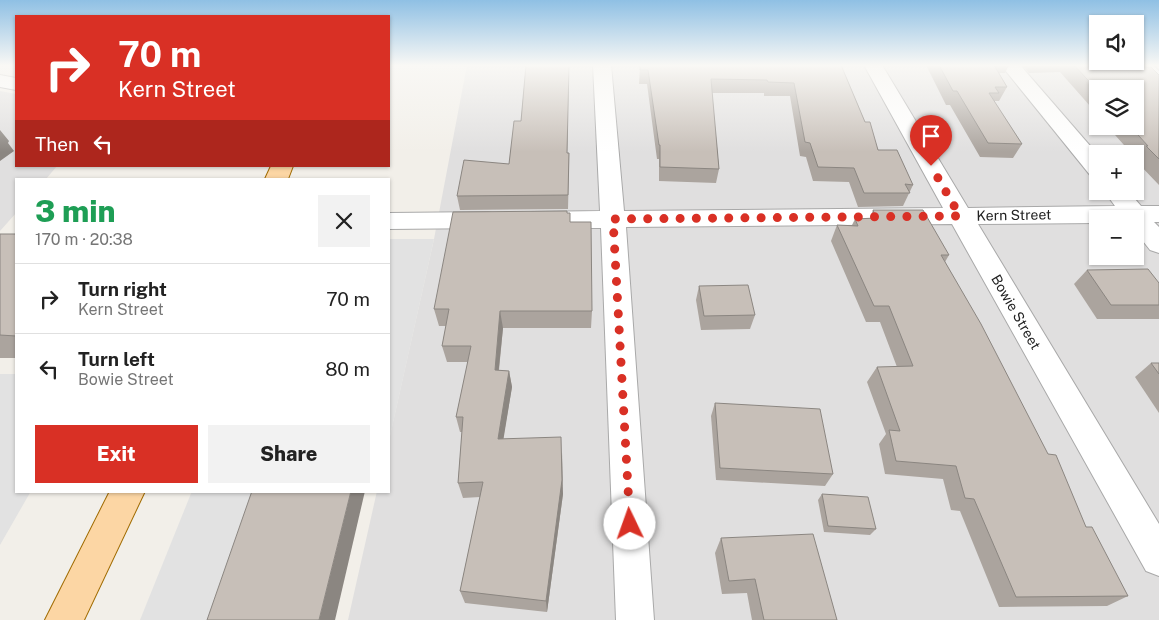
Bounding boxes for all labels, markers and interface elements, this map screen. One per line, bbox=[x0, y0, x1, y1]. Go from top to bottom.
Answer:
map controls bbox=[1089, 15, 1144, 265]
button: sound bbox=[1089, 15, 1144, 70]
text: 70 m bbox=[118, 34, 201, 75]
icon: right bbox=[35, 35, 100, 100]
text: Kern Street bbox=[118, 76, 236, 102]
button: layers bbox=[1089, 80, 1144, 135]
pin bbox=[910, 115, 952, 166]
icon: arrive bbox=[917, 122, 945, 150]
icon: left bbox=[89, 130, 117, 158]
text: Then bbox=[35, 133, 79, 155]
button: + bbox=[1089, 145, 1144, 200]
text: 3 min bbox=[35, 193, 116, 229]
button: close bbox=[318, 195, 370, 247]
street label: Kern Street bbox=[976, 206, 1052, 224]
button: − bbox=[1089, 210, 1144, 265]
text: 170 m · 20:38 bbox=[35, 230, 133, 249]
street label: Bowie Street bbox=[988, 272, 1044, 352]
text: Turn right bbox=[78, 278, 167, 300]
icon: right bbox=[35, 285, 63, 313]
text: 70 m bbox=[326, 288, 370, 310]
text: Kern Street bbox=[78, 300, 164, 319]
text: Turn left bbox=[78, 348, 155, 370]
icon: left bbox=[35, 355, 63, 383]
text: 80 m bbox=[325, 358, 370, 380]
text: Bowie Street bbox=[78, 370, 174, 389]
button: Exit bbox=[35, 425, 198, 483]
button: Share bbox=[208, 425, 370, 483]
position arrow bbox=[603, 497, 655, 549]

